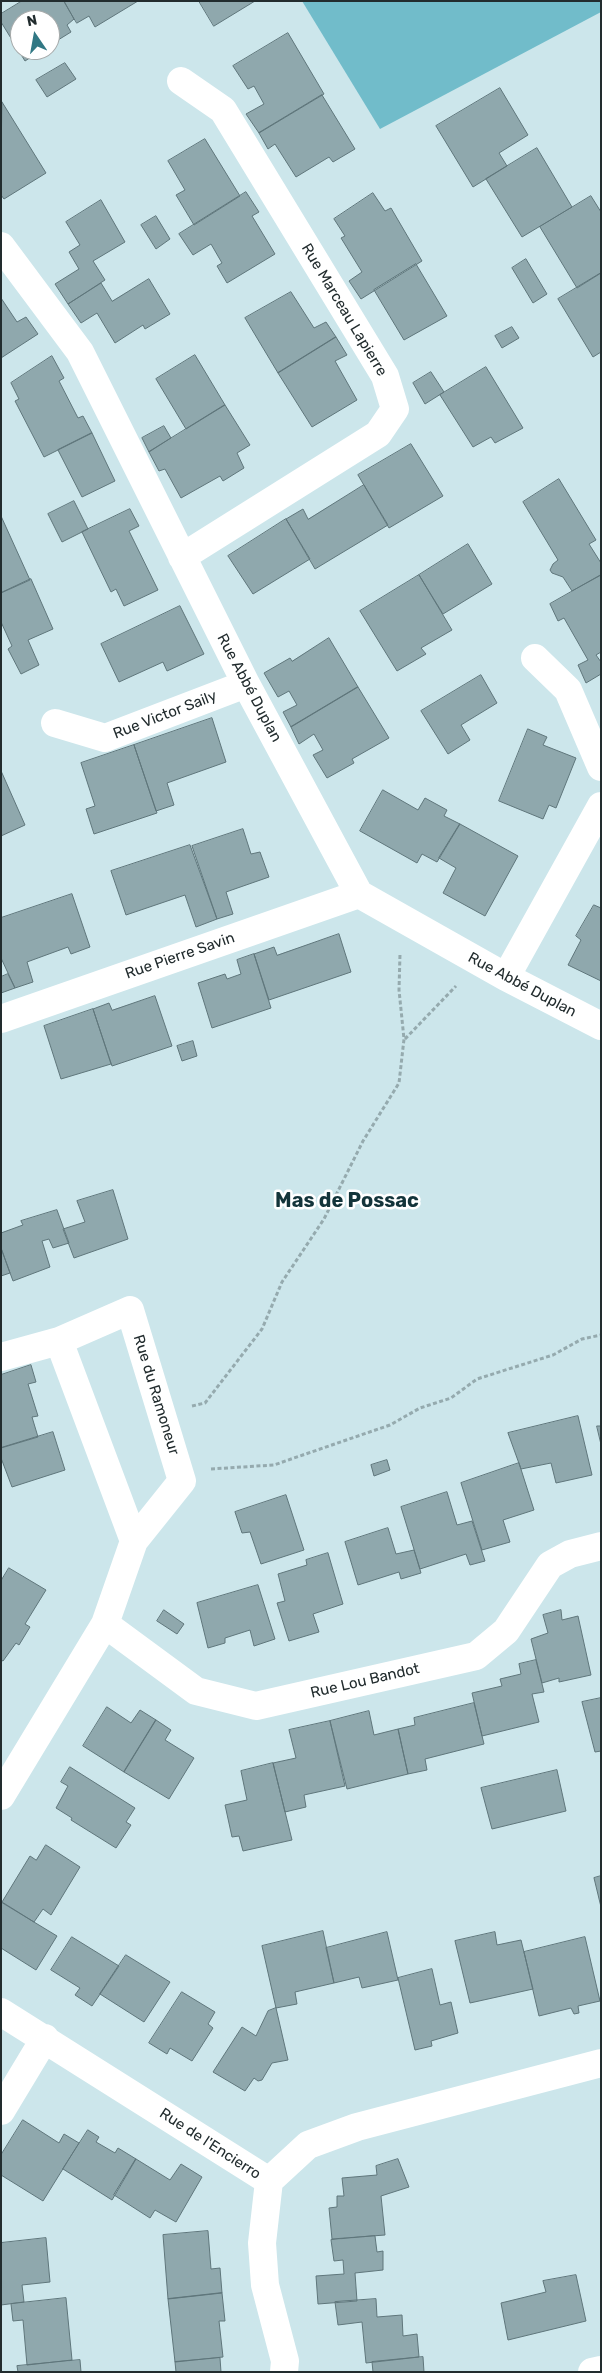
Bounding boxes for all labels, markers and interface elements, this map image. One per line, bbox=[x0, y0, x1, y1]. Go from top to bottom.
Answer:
north arrow bbox=[10, 10, 60, 60]
text: N bbox=[25, 11, 39, 30]
street label: Rue Marceau Lapierre bbox=[297, 240, 391, 380]
street label: Rue Abbé Duplan bbox=[213, 631, 285, 745]
street label: Rue Victor Saily bbox=[111, 687, 219, 743]
street label: Rue Pierre Savin bbox=[123, 929, 237, 983]
street label: Rue Abbé Duplan bbox=[465, 949, 579, 1021]
district label: Mas de Possac bbox=[275, 1189, 419, 1213]
street label: Rue du Ramoneur bbox=[129, 1333, 183, 1457]
street label: Rue Lou Bandot bbox=[309, 1660, 421, 1702]
street label: Rue de l'Encierro bbox=[156, 2105, 264, 2183]

